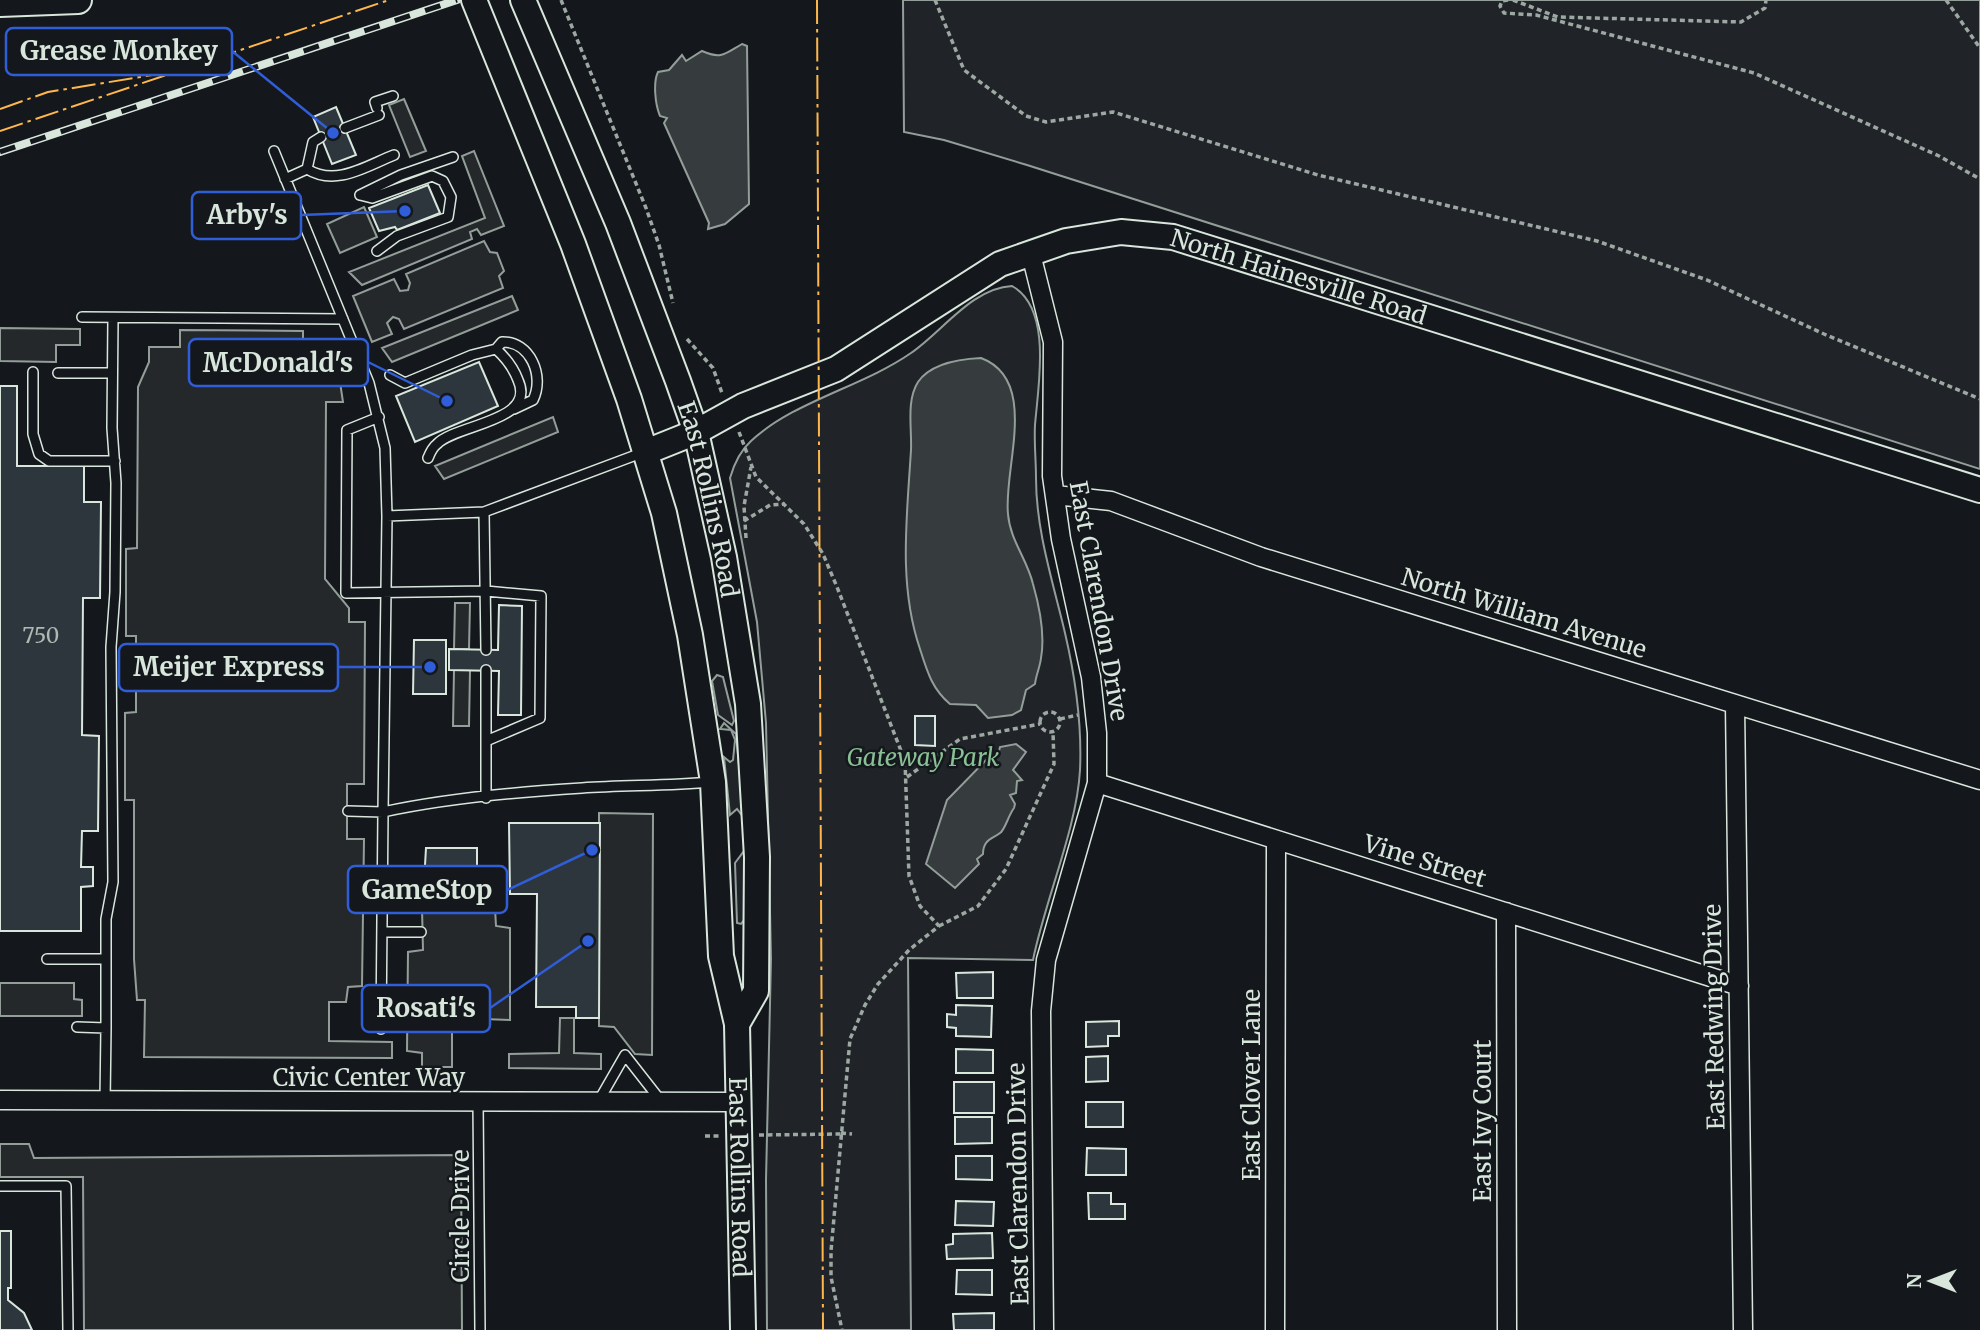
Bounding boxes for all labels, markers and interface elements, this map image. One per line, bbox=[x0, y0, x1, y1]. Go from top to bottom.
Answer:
callout: Grease Monkey bbox=[6, 28, 232, 75]
text: Grease Monkey bbox=[20, 34, 218, 67]
callout: Arby's bbox=[192, 192, 301, 239]
text: Arby's bbox=[205, 198, 288, 231]
street label: North Hainesville Road bbox=[1167, 222, 1431, 331]
callout: McDonald's bbox=[189, 339, 368, 386]
text: McDonald's bbox=[203, 346, 353, 379]
street label: East Rollins Road bbox=[671, 397, 746, 600]
street label: East Clarendon Drive bbox=[1063, 479, 1135, 723]
street label: North William Avenue bbox=[1398, 561, 1650, 665]
house number: 750 bbox=[23, 622, 59, 649]
callout: Meijer Express bbox=[119, 644, 338, 691]
text: Meijer Express bbox=[133, 650, 325, 683]
park label: Gateway Park bbox=[847, 742, 999, 773]
street label: Vine Street bbox=[1359, 827, 1491, 894]
callout: GameStop bbox=[348, 866, 507, 913]
text: GameStop bbox=[362, 873, 492, 906]
street label: East Redwing Drive bbox=[1697, 904, 1731, 1130]
callout: Rosati's bbox=[362, 985, 490, 1032]
street label: East Clover Lane bbox=[1236, 989, 1267, 1181]
text: Rosati's bbox=[376, 991, 476, 1024]
street label: East Ivy Court bbox=[1467, 1039, 1498, 1202]
street label: Civic Center Way bbox=[273, 1062, 465, 1093]
street label: East Clarendon Drive bbox=[1000, 1062, 1036, 1306]
street label: East Rollins Road bbox=[723, 1076, 757, 1278]
street label: Circle Drive bbox=[445, 1149, 476, 1283]
north arrow bbox=[1896, 1246, 1966, 1316]
text: N bbox=[1902, 1273, 1926, 1289]

